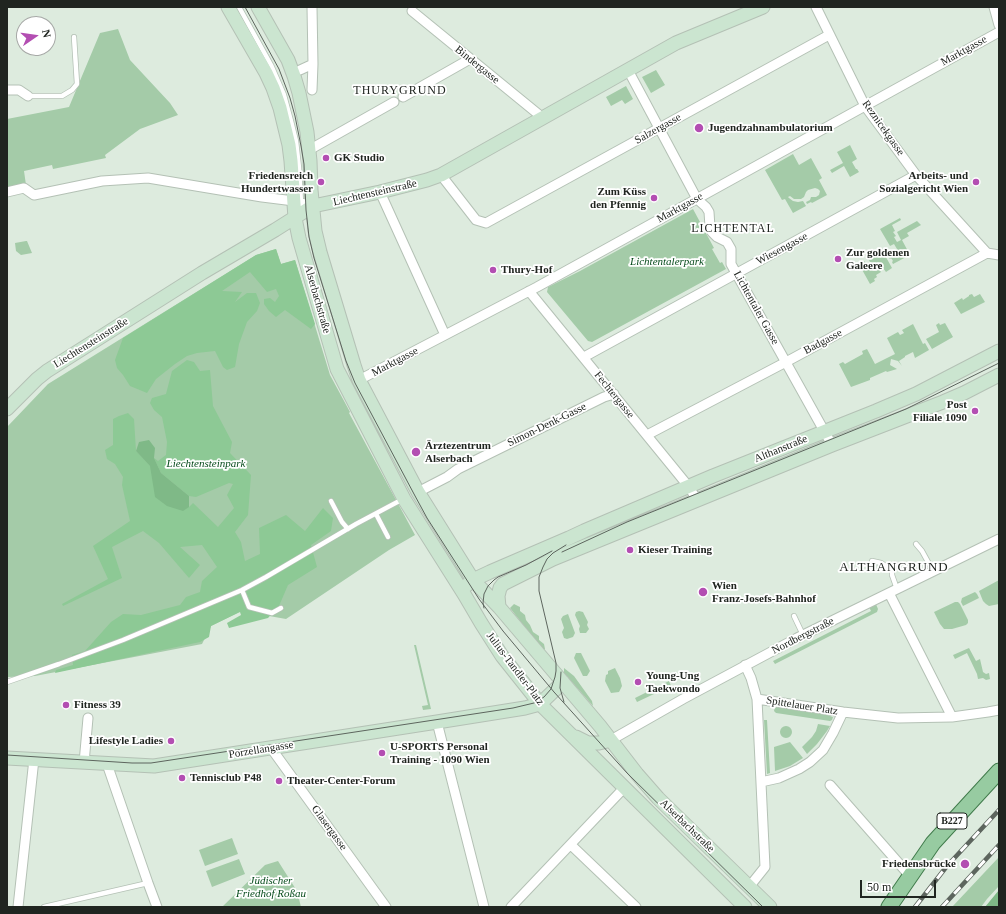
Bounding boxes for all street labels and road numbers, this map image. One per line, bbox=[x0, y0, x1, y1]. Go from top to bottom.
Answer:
street label: Marktgasse bbox=[939, 33, 989, 69]
street label: Bindergasse bbox=[452, 43, 502, 87]
street label: Reznicekgasse bbox=[859, 98, 907, 158]
street label: Salzergasse bbox=[632, 111, 684, 147]
street label: Liechtensteinstraße bbox=[332, 177, 418, 209]
street label: Marktgasse bbox=[655, 190, 705, 226]
street label: Wiesengasse bbox=[754, 230, 810, 268]
street label: Alserbachstraße bbox=[301, 263, 333, 335]
street label: Lichtentaler Gasse bbox=[730, 269, 782, 347]
street label: Liechtensteinstraße bbox=[51, 315, 131, 371]
street label: Badgasse bbox=[802, 326, 844, 358]
street label: Marktgasse bbox=[370, 344, 420, 380]
street label: Fechtergasse bbox=[591, 369, 637, 421]
street label: Simon-Denk-Gasse bbox=[505, 400, 589, 450]
street label: Althanstraße bbox=[752, 432, 810, 466]
street label: Nordbergstraße bbox=[770, 615, 836, 657]
street label: Julius-Tandler-Platz bbox=[483, 630, 547, 708]
street label: Spittelauer Platz bbox=[765, 694, 839, 718]
street label: Porzellangasse bbox=[228, 738, 294, 762]
street label: Alserbachstraße bbox=[657, 797, 717, 855]
street label: Glasergasse bbox=[308, 803, 350, 853]
road number: B227 bbox=[937, 813, 967, 829]

